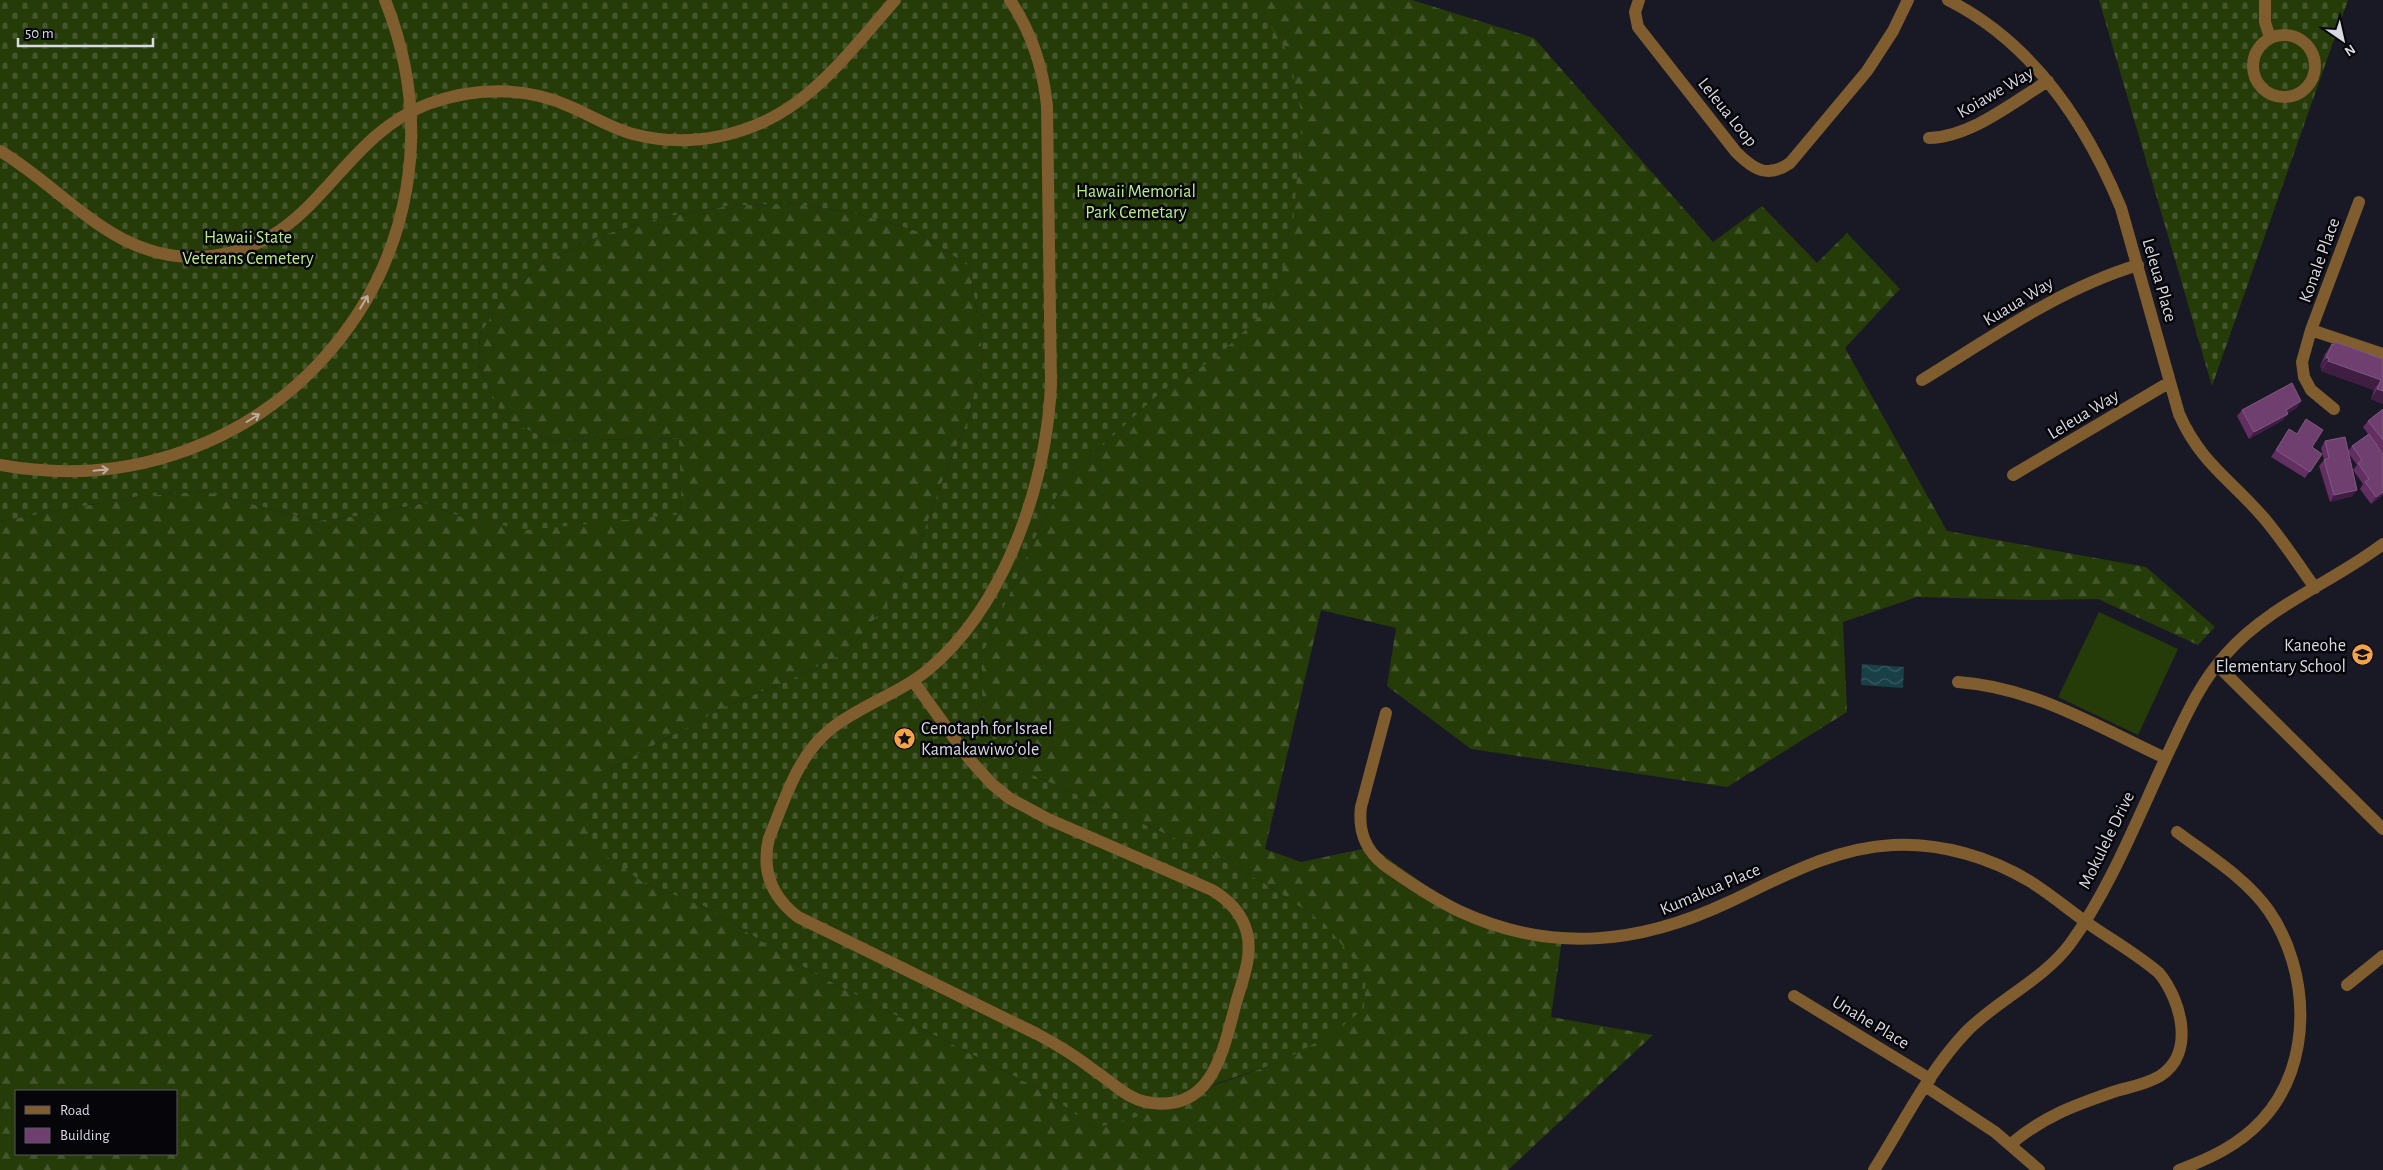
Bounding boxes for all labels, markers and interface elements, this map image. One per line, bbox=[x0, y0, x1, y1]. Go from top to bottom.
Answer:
scale bar bbox=[18, 15, 152, 47]
north arrow bbox=[2318, 15, 2368, 65]
text: 50 m bbox=[25, 26, 54, 41]
text: N bbox=[2342, 41, 2358, 58]
street label: Koiawe Way bbox=[1954, 64, 2037, 122]
street label: Leleua Loop bbox=[1694, 75, 1760, 150]
park label: Hawaii Memorial Park Cemetary bbox=[1076, 183, 1196, 222]
street label: Konale Place bbox=[2296, 216, 2344, 305]
park label: Hawaii State Veterans Cemetery bbox=[182, 229, 314, 268]
street label: Leleua Place bbox=[2139, 236, 2180, 324]
street label: Kuaua Way bbox=[1980, 274, 2057, 330]
one-way arrow bbox=[360, 296, 370, 310]
street label: Leleua Way bbox=[2045, 386, 2123, 443]
one-way arrow bbox=[245, 413, 259, 423]
one-way arrow bbox=[92, 465, 108, 475]
place label: Kaneohe Elementary School bbox=[2216, 637, 2346, 676]
school or university icon: Kaneohe Elementary School bbox=[2350, 643, 2374, 667]
place label: Cenotaph for Israel Kamakawiwoʻole bbox=[921, 720, 1052, 759]
place icon: Cenotaph for Israel Kamakawiwoʻole bbox=[893, 726, 917, 750]
street label: Mokulele Drive bbox=[2076, 789, 2138, 892]
street label: Kumakua Place bbox=[1657, 861, 1763, 919]
street label: Unahe Place bbox=[1829, 993, 1912, 1053]
legend bbox=[15, 1090, 178, 1155]
text: Road bbox=[60, 1103, 90, 1118]
text: Building bbox=[60, 1128, 110, 1143]

